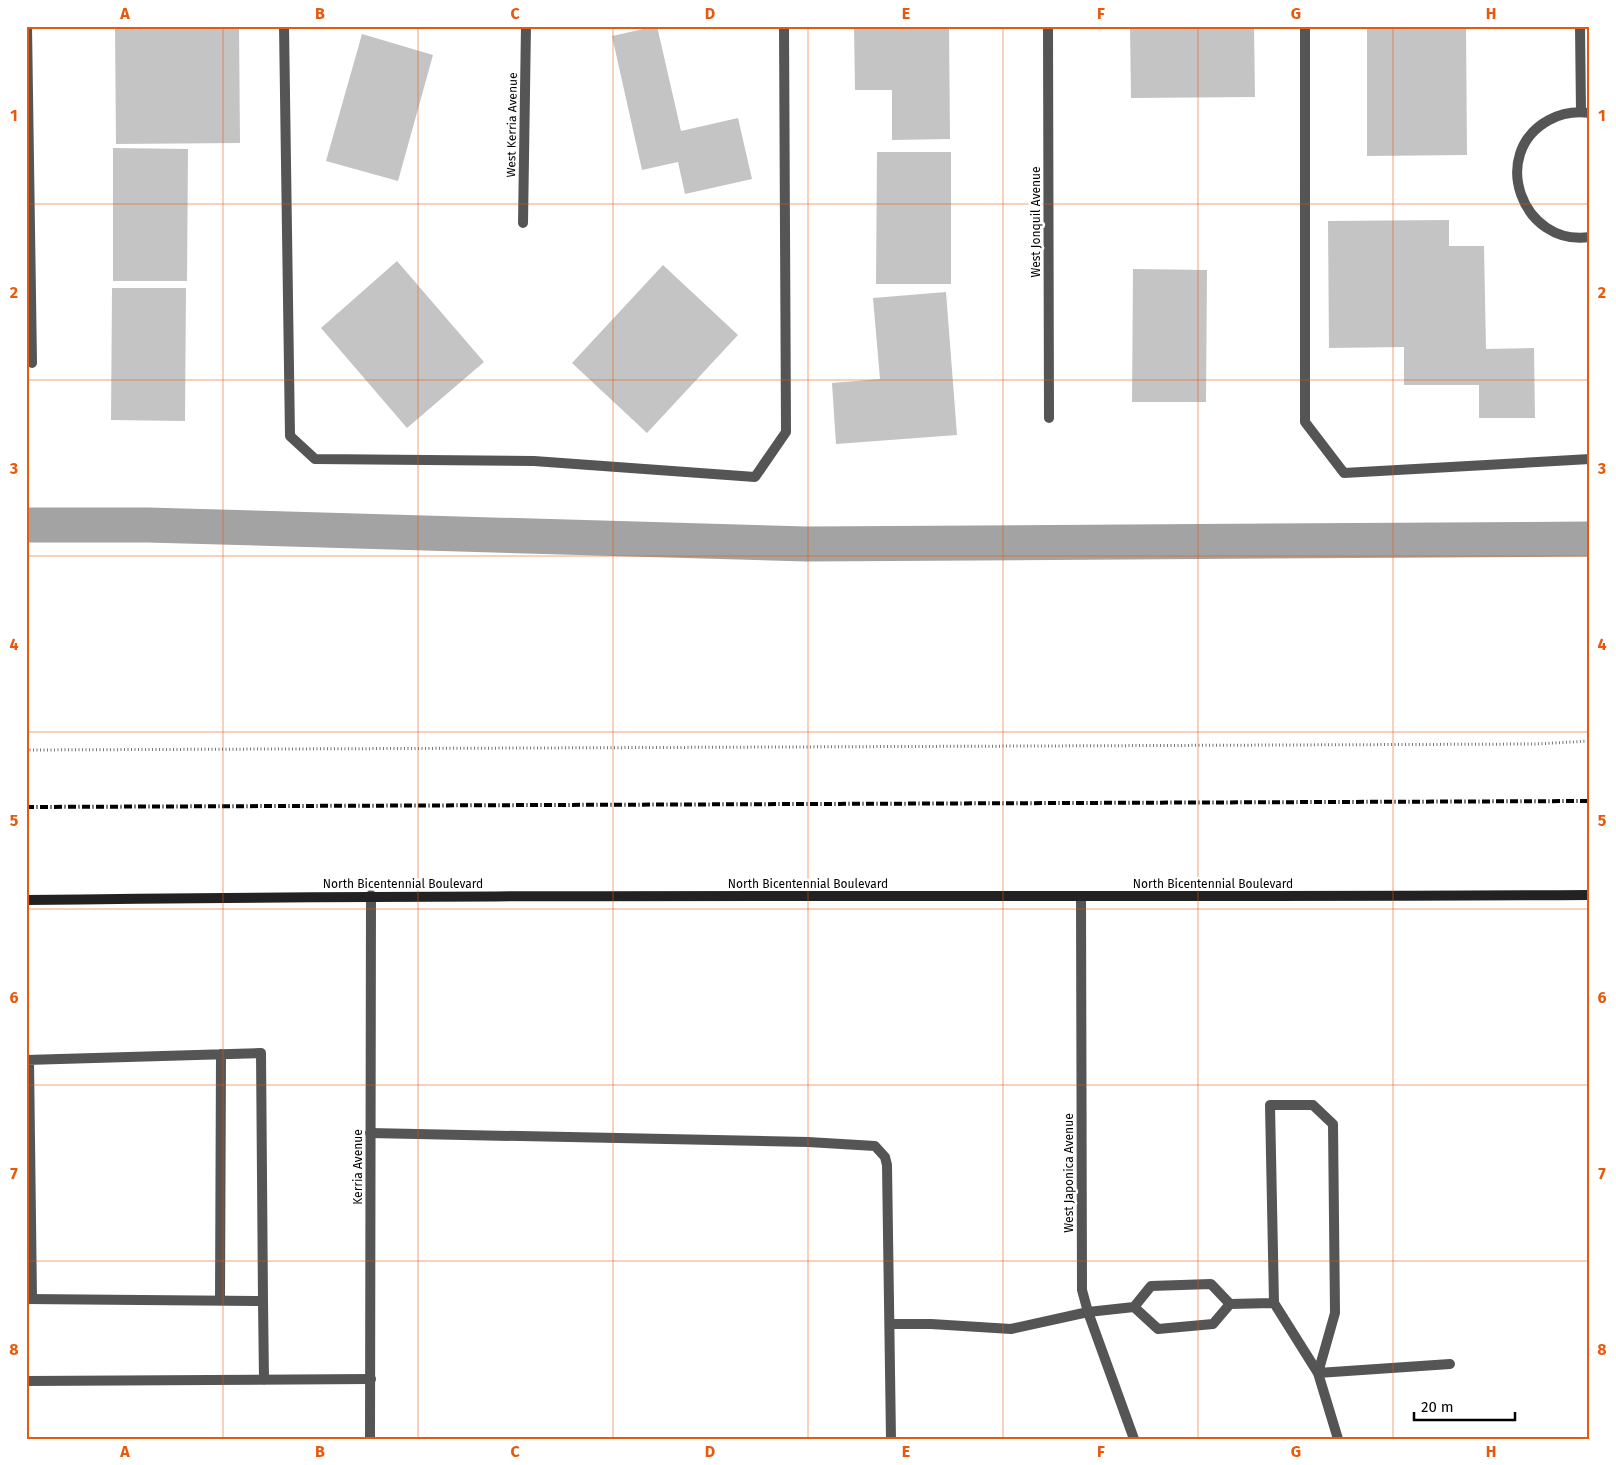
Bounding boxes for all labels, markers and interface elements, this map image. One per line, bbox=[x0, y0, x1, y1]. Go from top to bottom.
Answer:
text: A bbox=[119, 4, 130, 23]
text: B bbox=[315, 4, 325, 23]
text: C bbox=[510, 4, 520, 23]
text: D bbox=[705, 4, 715, 23]
text: E bbox=[902, 4, 910, 23]
text: F bbox=[1097, 4, 1105, 23]
text: G bbox=[1291, 4, 1301, 23]
text: H bbox=[1486, 4, 1496, 23]
street label: West Kerria Avenue bbox=[504, 72, 520, 178]
text: 1 bbox=[10, 106, 18, 125]
text: 1 bbox=[1598, 106, 1606, 125]
street label: West Jonquil Avenue bbox=[1029, 166, 1043, 278]
text: 2 bbox=[10, 283, 18, 302]
text: 2 bbox=[1598, 283, 1606, 302]
text: 3 bbox=[9, 459, 18, 478]
text: 3 bbox=[1597, 459, 1606, 478]
text: 4 bbox=[9, 635, 19, 654]
text: 4 bbox=[1597, 635, 1607, 654]
text: 5 bbox=[10, 811, 19, 830]
text: 5 bbox=[1598, 811, 1607, 830]
street label: North Bicentennial Boulevard bbox=[323, 877, 483, 891]
street label: North Bicentennial Boulevard bbox=[728, 877, 888, 891]
street label: North Bicentennial Boulevard bbox=[1133, 877, 1293, 891]
text: 6 bbox=[9, 988, 19, 1007]
text: 6 bbox=[1597, 988, 1607, 1007]
street label: West Japonica Avenue bbox=[1062, 1113, 1076, 1233]
street label: Kerria Avenue bbox=[351, 1129, 365, 1205]
text: 7 bbox=[10, 1164, 18, 1183]
text: 7 bbox=[1598, 1164, 1606, 1183]
text: 8 bbox=[9, 1340, 19, 1359]
text: 8 bbox=[1597, 1340, 1607, 1359]
scale bar bbox=[1414, 1390, 1515, 1422]
text: 20 m bbox=[1421, 1398, 1454, 1416]
text: A bbox=[119, 1442, 130, 1461]
text: B bbox=[315, 1442, 325, 1461]
text: C bbox=[510, 1442, 520, 1461]
text: D bbox=[705, 1442, 715, 1461]
text: E bbox=[902, 1442, 910, 1461]
text: F bbox=[1097, 1442, 1105, 1461]
text: G bbox=[1291, 1442, 1301, 1461]
text: H bbox=[1486, 1442, 1496, 1461]

